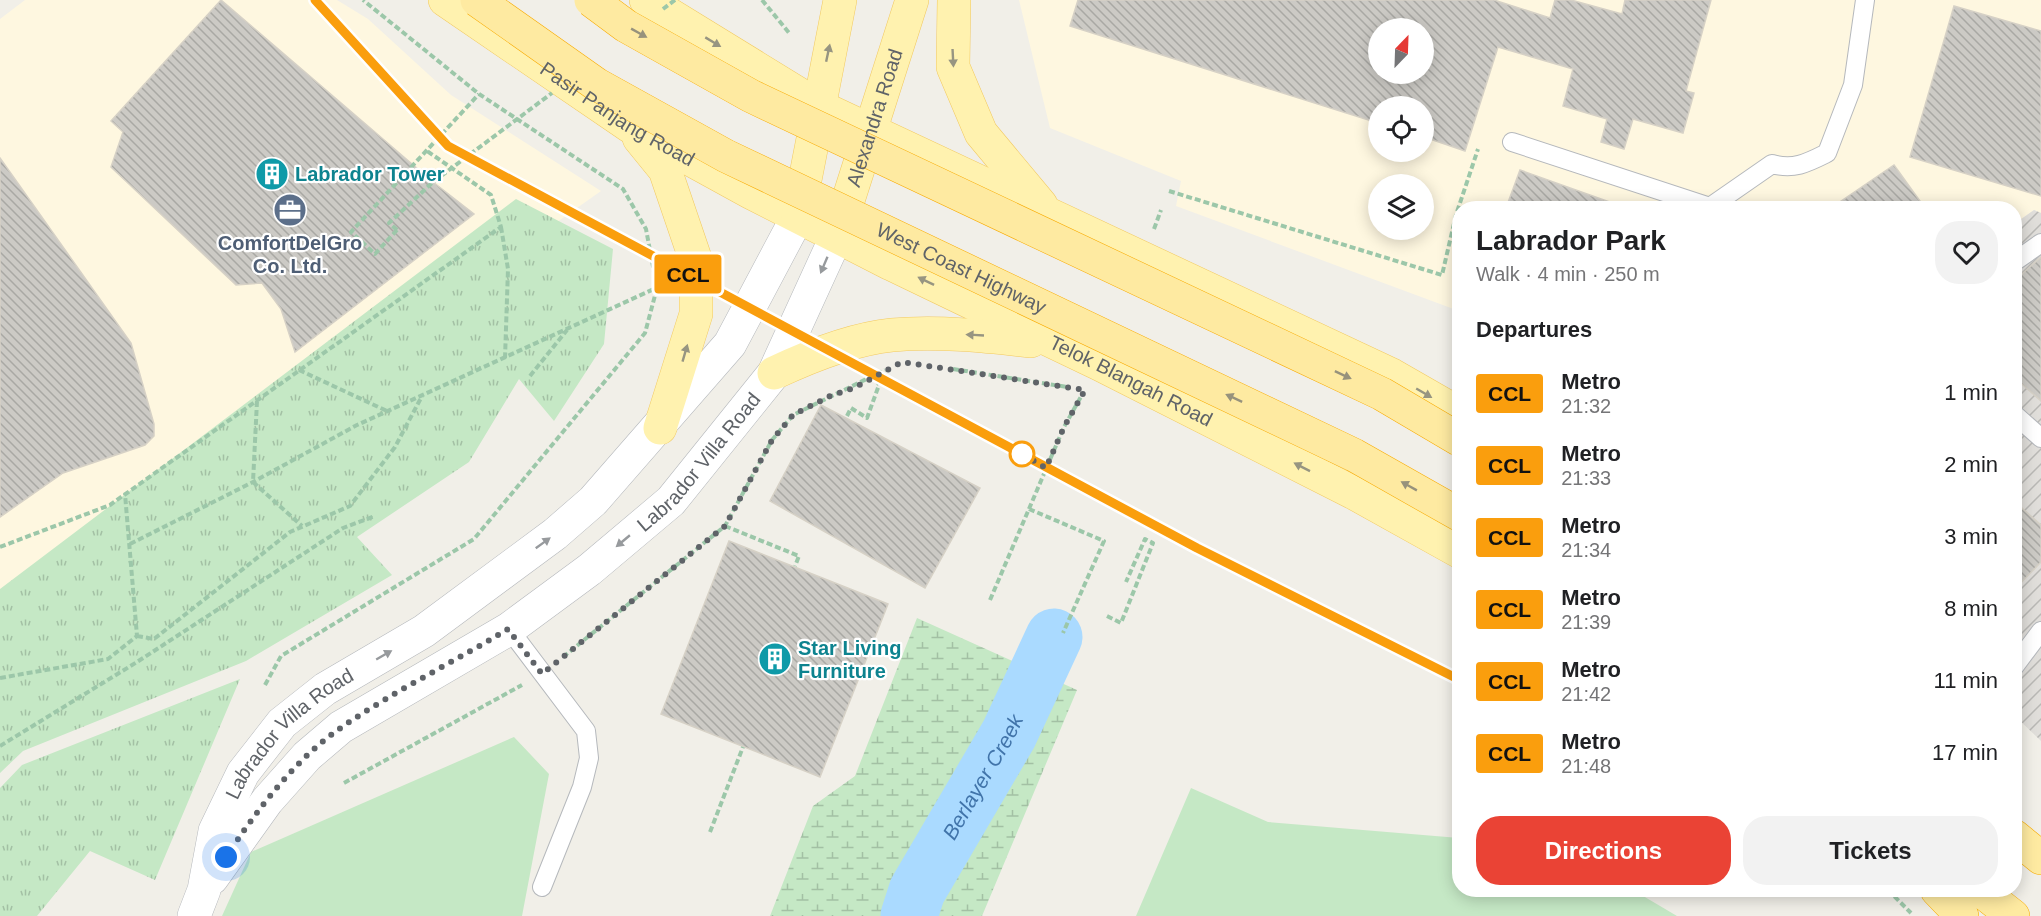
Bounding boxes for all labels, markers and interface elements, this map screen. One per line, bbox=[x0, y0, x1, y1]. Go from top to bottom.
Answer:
north arrow bbox=[1368, 18, 1434, 84]
map controls bbox=[1368, 18, 1434, 240]
one-way arrow bbox=[631, 28, 648, 38]
one-way arrow bbox=[705, 37, 721, 48]
one-way arrow bbox=[824, 44, 834, 63]
street label: Alexandra Road bbox=[842, 46, 907, 190]
one-way arrow bbox=[948, 49, 958, 68]
street label: Pasir Panjang Road bbox=[536, 57, 698, 170]
button: locate bbox=[1368, 96, 1434, 162]
building icon: Labrador Tower bbox=[254, 156, 290, 192]
place label: Labrador Tower bbox=[295, 163, 445, 185]
button: layers bbox=[1368, 174, 1434, 240]
office icon: ComfortDelGro Co. Ltd. bbox=[272, 192, 308, 228]
street label: West Coast Highway bbox=[873, 218, 1050, 318]
button: heart bbox=[1935, 221, 1998, 284]
text: Labrador Park bbox=[1476, 225, 1666, 256]
place label: ComfortDelGro Co. Ltd. bbox=[218, 232, 362, 277]
line badge: CCL bbox=[654, 254, 722, 294]
one-way arrow bbox=[820, 257, 829, 274]
text: CCL bbox=[666, 263, 710, 286]
text: Walk · 4 min · 250 m bbox=[1476, 263, 1660, 285]
one-way arrow bbox=[917, 276, 934, 286]
text: Departures bbox=[1476, 317, 1592, 342]
one-way arrow bbox=[966, 331, 985, 340]
street label: Telok Blangah Road bbox=[1046, 331, 1216, 431]
one-way arrow bbox=[681, 343, 690, 361]
text: Metro bbox=[1561, 369, 1621, 394]
one-way arrow bbox=[1334, 371, 1351, 380]
text: 1 min bbox=[1944, 380, 1998, 405]
text: CCL bbox=[1488, 382, 1531, 405]
street label: Labrador Villa Road bbox=[633, 388, 765, 536]
one-way arrow bbox=[1415, 388, 1432, 398]
one-way arrow bbox=[1226, 394, 1243, 403]
text: 21:32 bbox=[1561, 395, 1611, 417]
unlabelled marker bbox=[1009, 441, 1035, 467]
text: Metro bbox=[1561, 441, 1621, 466]
text: 2 min bbox=[1944, 452, 1998, 477]
text: CCL bbox=[1488, 454, 1531, 477]
one-way arrow bbox=[1294, 462, 1311, 472]
text: 21:33 bbox=[1561, 467, 1611, 489]
one-way arrow bbox=[1400, 481, 1417, 491]
text: Metro bbox=[1561, 513, 1621, 538]
text: 3 min bbox=[1944, 524, 1998, 549]
text: CCL bbox=[1488, 526, 1531, 549]
one-way arrow bbox=[615, 535, 631, 548]
one-way arrow bbox=[535, 537, 551, 549]
text: 21:34 bbox=[1561, 539, 1611, 561]
text: Metro bbox=[1561, 585, 1621, 610]
text: 8 min bbox=[1944, 596, 1998, 621]
text: CCL bbox=[1488, 598, 1531, 621]
text: 21:39 bbox=[1561, 611, 1611, 633]
place label: Star Living Furniture bbox=[798, 637, 901, 682]
building icon: Star Living Furniture bbox=[757, 641, 793, 677]
one-way arrow bbox=[376, 649, 392, 660]
text: Metro bbox=[1561, 657, 1621, 682]
street label: Labrador Villa Road bbox=[221, 664, 357, 803]
text: 11 min bbox=[1934, 668, 1998, 693]
text: CCL bbox=[1488, 670, 1531, 693]
text: 21:42 bbox=[1561, 683, 1611, 705]
water label: Berlayer Creek bbox=[938, 710, 1028, 843]
text: Metro bbox=[1561, 729, 1621, 754]
text: 17 min bbox=[1932, 740, 1998, 765]
text: CCL bbox=[1488, 742, 1531, 765]
text: 21:48 bbox=[1561, 755, 1611, 777]
button: Directions bbox=[1476, 816, 1731, 885]
button: Tickets bbox=[1743, 816, 1998, 885]
your location bbox=[211, 842, 241, 872]

